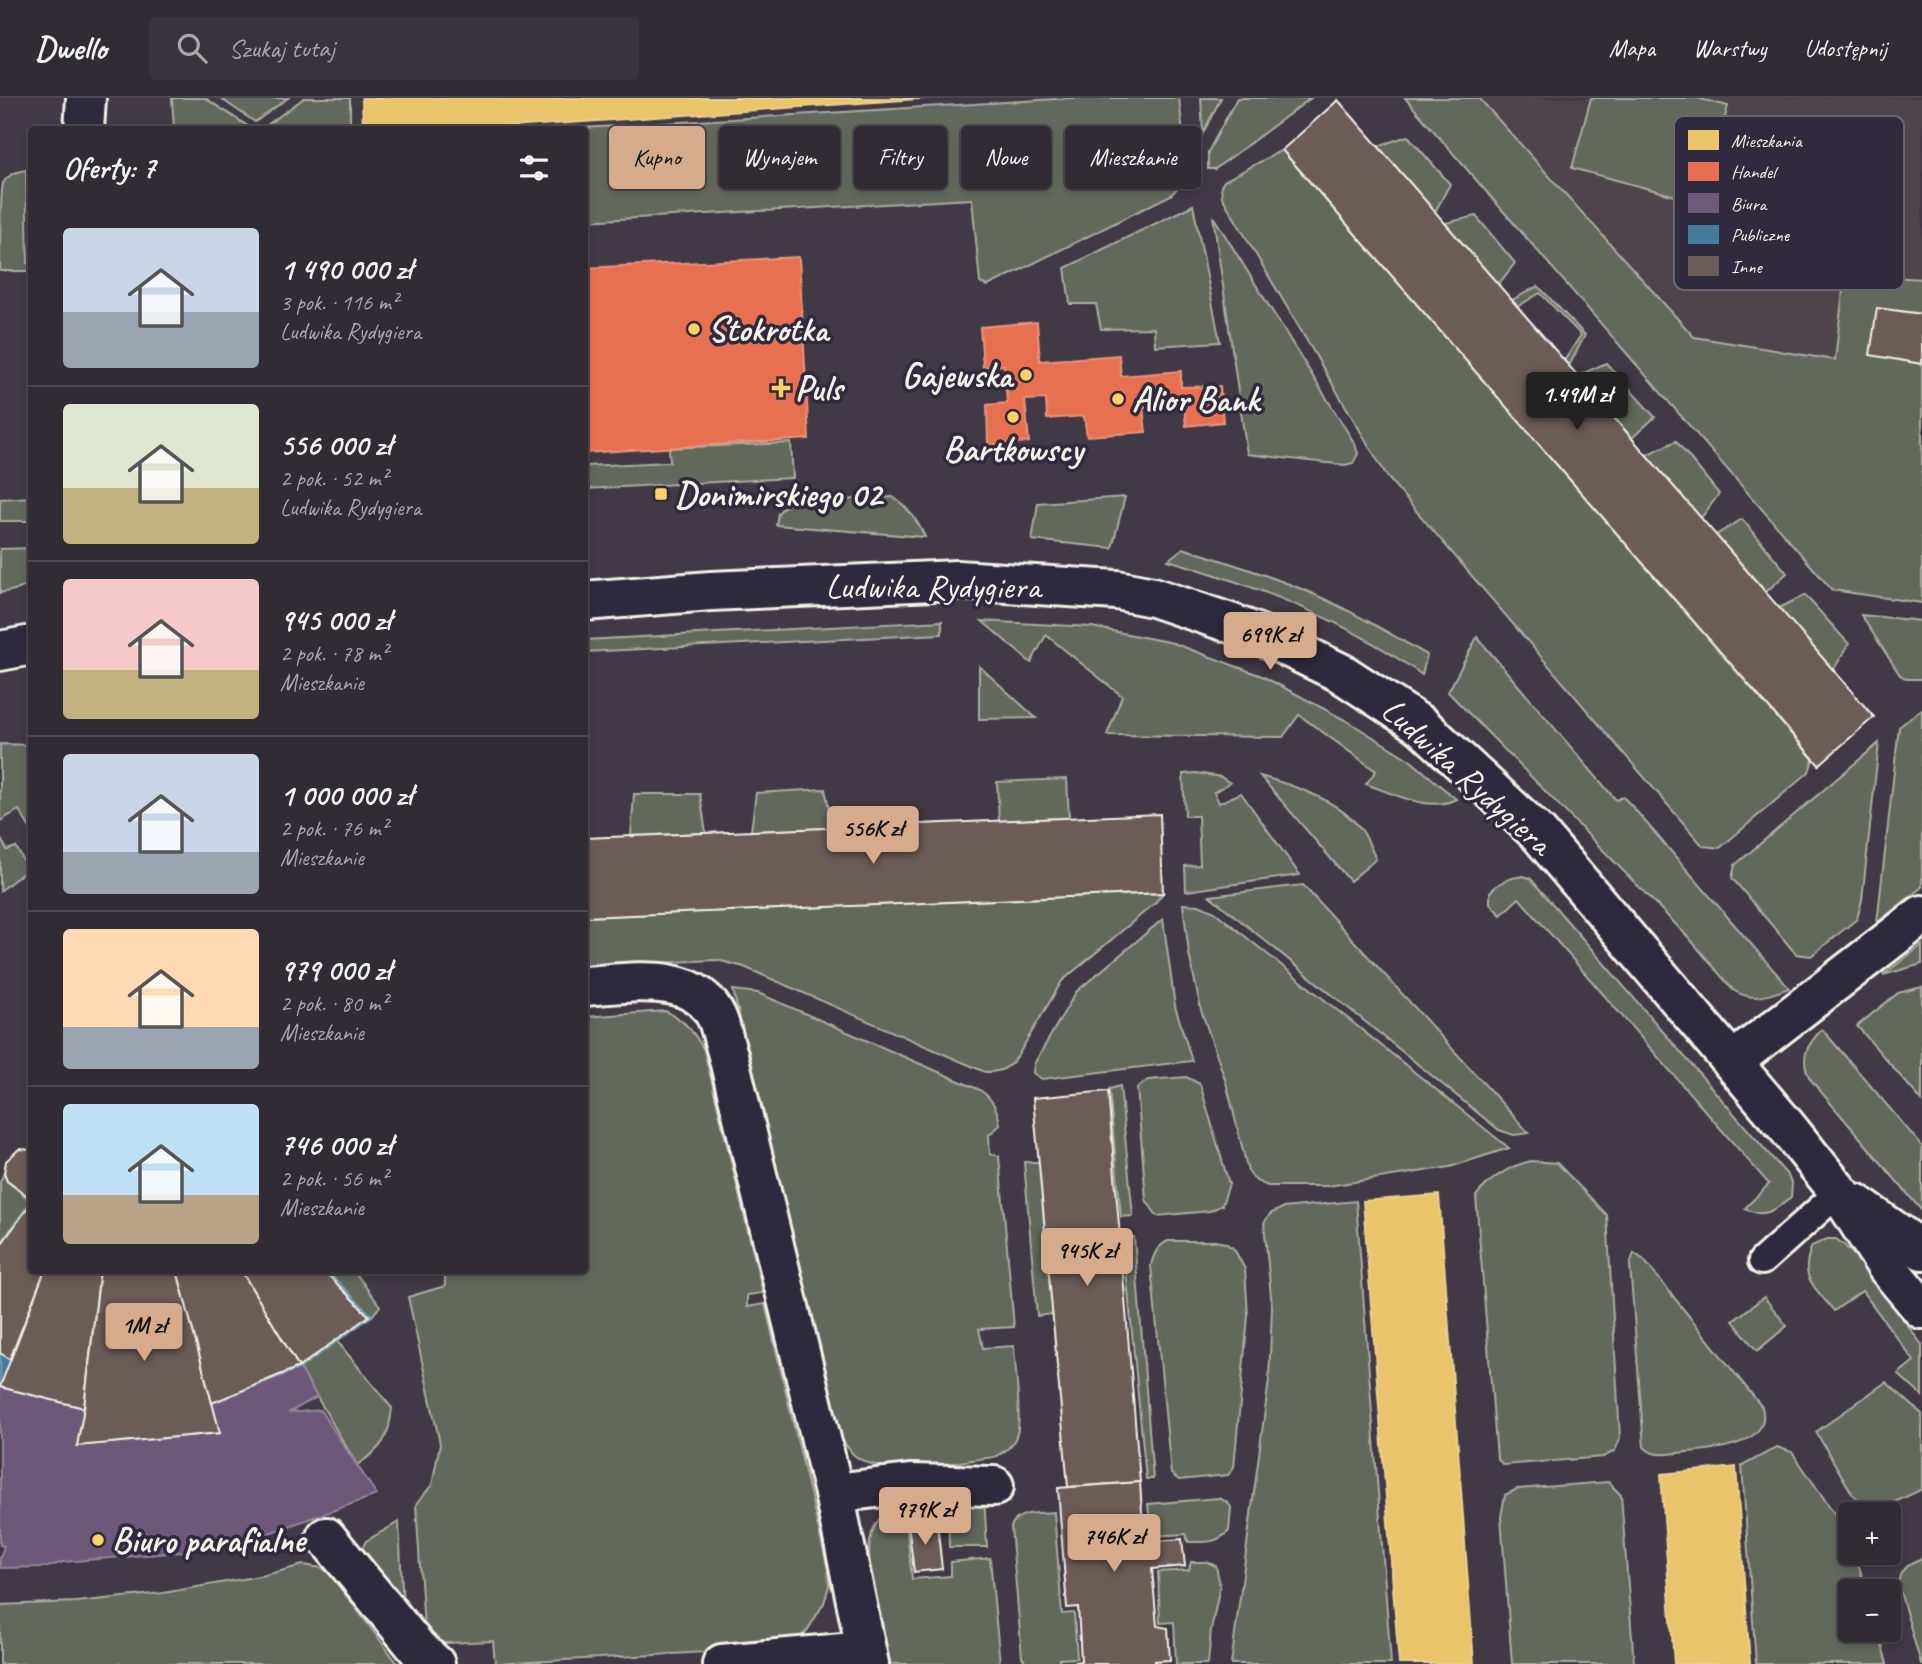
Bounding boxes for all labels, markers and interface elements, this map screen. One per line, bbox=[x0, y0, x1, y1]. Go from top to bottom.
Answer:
search box bbox=[149, 17, 639, 80]
text: Dwello bbox=[35, 27, 107, 69]
icon: search bbox=[173, 29, 211, 67]
text: Szukaj tutaj bbox=[229, 32, 335, 65]
text: Mapa bbox=[1609, 33, 1655, 63]
text: Warstwy bbox=[1693, 33, 1766, 63]
text: Udostępnij bbox=[1804, 33, 1887, 63]
legend bbox=[1674, 116, 1904, 290]
chip: Kupno bbox=[609, 126, 705, 189]
chip: Wynajem bbox=[719, 126, 840, 189]
chip: Filtry bbox=[854, 126, 947, 189]
chip: Nowe bbox=[961, 126, 1051, 189]
chip: Mieszkanie bbox=[1065, 126, 1201, 189]
text: Mieszkania bbox=[1731, 129, 1803, 153]
text: Oferty: 7 bbox=[63, 149, 155, 187]
icon: filters bbox=[515, 149, 553, 187]
text: Handel bbox=[1731, 160, 1779, 184]
text: Biura bbox=[1731, 192, 1768, 216]
text: Publiczne bbox=[1731, 223, 1791, 247]
text: 1 490 000 zł bbox=[280, 250, 412, 288]
text: Inne bbox=[1731, 255, 1764, 279]
icon: home bbox=[119, 256, 203, 340]
text: 3 pok. · 116 m² bbox=[280, 288, 398, 317]
place label: Stokrotka bbox=[708, 307, 831, 352]
text: Ludwika Rydygiera bbox=[280, 317, 421, 346]
marker: Stokrotka bbox=[686, 321, 702, 337]
place label: Gajewska bbox=[902, 353, 1015, 398]
place label: Puls bbox=[795, 366, 846, 411]
marker: Gajewska bbox=[1018, 367, 1034, 383]
pin: 1.49M zł bbox=[1505, 372, 1649, 432]
place label: Alior Bank bbox=[1132, 377, 1262, 422]
marker: Puls bbox=[773, 380, 789, 396]
text: 1.49M zł bbox=[1542, 380, 1612, 409]
marker: Alior Bank bbox=[1110, 391, 1126, 407]
marker: Bartkowscy bbox=[1005, 409, 1021, 425]
text: 556 000 zł bbox=[280, 426, 391, 464]
place label: Bartkowscy bbox=[943, 427, 1086, 472]
icon: home bbox=[119, 432, 203, 516]
text: 2 pok. · 52 m² bbox=[280, 464, 388, 493]
place label: Donimirskiego 02 bbox=[675, 472, 885, 517]
marker: Donimirskiego 02 bbox=[653, 486, 669, 502]
text: Ludwika Rydygiera bbox=[280, 493, 421, 522]
street label: Ludwika Rydygiera bbox=[826, 564, 1043, 609]
text: 945 000 zł bbox=[280, 601, 391, 639]
icon: home bbox=[119, 607, 203, 691]
pin: 699K zł bbox=[1205, 612, 1335, 672]
text: 699K zł bbox=[1240, 620, 1300, 649]
text: 2 pok. · 78 m² bbox=[280, 639, 388, 668]
text: Mieszkanie bbox=[280, 668, 364, 697]
street label: Ludwika Rydygiera bbox=[1372, 687, 1564, 866]
text: 1 000 000 zł bbox=[280, 776, 412, 814]
icon: home bbox=[119, 782, 203, 866]
pin: 556K zł bbox=[808, 806, 938, 866]
text: 2 pok. · 76 m² bbox=[280, 814, 388, 843]
text: 556K zł bbox=[843, 814, 903, 843]
text: Mieszkanie bbox=[280, 843, 364, 872]
text: 979 000 zł bbox=[280, 951, 391, 989]
icon: home bbox=[119, 957, 203, 1041]
text: 2 pok. · 80 m² bbox=[280, 989, 388, 1018]
text: Mieszkanie bbox=[280, 1018, 364, 1047]
text: 746 000 zł bbox=[280, 1126, 392, 1164]
icon: home bbox=[119, 1132, 203, 1216]
text: 2 pok. · 56 m² bbox=[280, 1164, 388, 1193]
text: Mieszkanie bbox=[280, 1193, 364, 1222]
pin: 945K zł bbox=[1022, 1228, 1152, 1288]
text: 945K zł bbox=[1057, 1236, 1117, 1265]
pin: 1M zł bbox=[95, 1304, 193, 1363]
text: 1M zł bbox=[121, 1311, 167, 1340]
pin: 979K zł bbox=[860, 1488, 990, 1547]
text: 979K zł bbox=[895, 1495, 955, 1524]
map controls bbox=[1838, 1502, 1901, 1642]
button: + bbox=[1838, 1502, 1901, 1565]
pin: 746K zł bbox=[1049, 1514, 1179, 1574]
place label: Biuro parafialne bbox=[112, 1518, 308, 1563]
text: 746K zł bbox=[1083, 1522, 1145, 1551]
marker: Biuro parafialne bbox=[90, 1532, 106, 1548]
button: − bbox=[1838, 1579, 1901, 1642]

